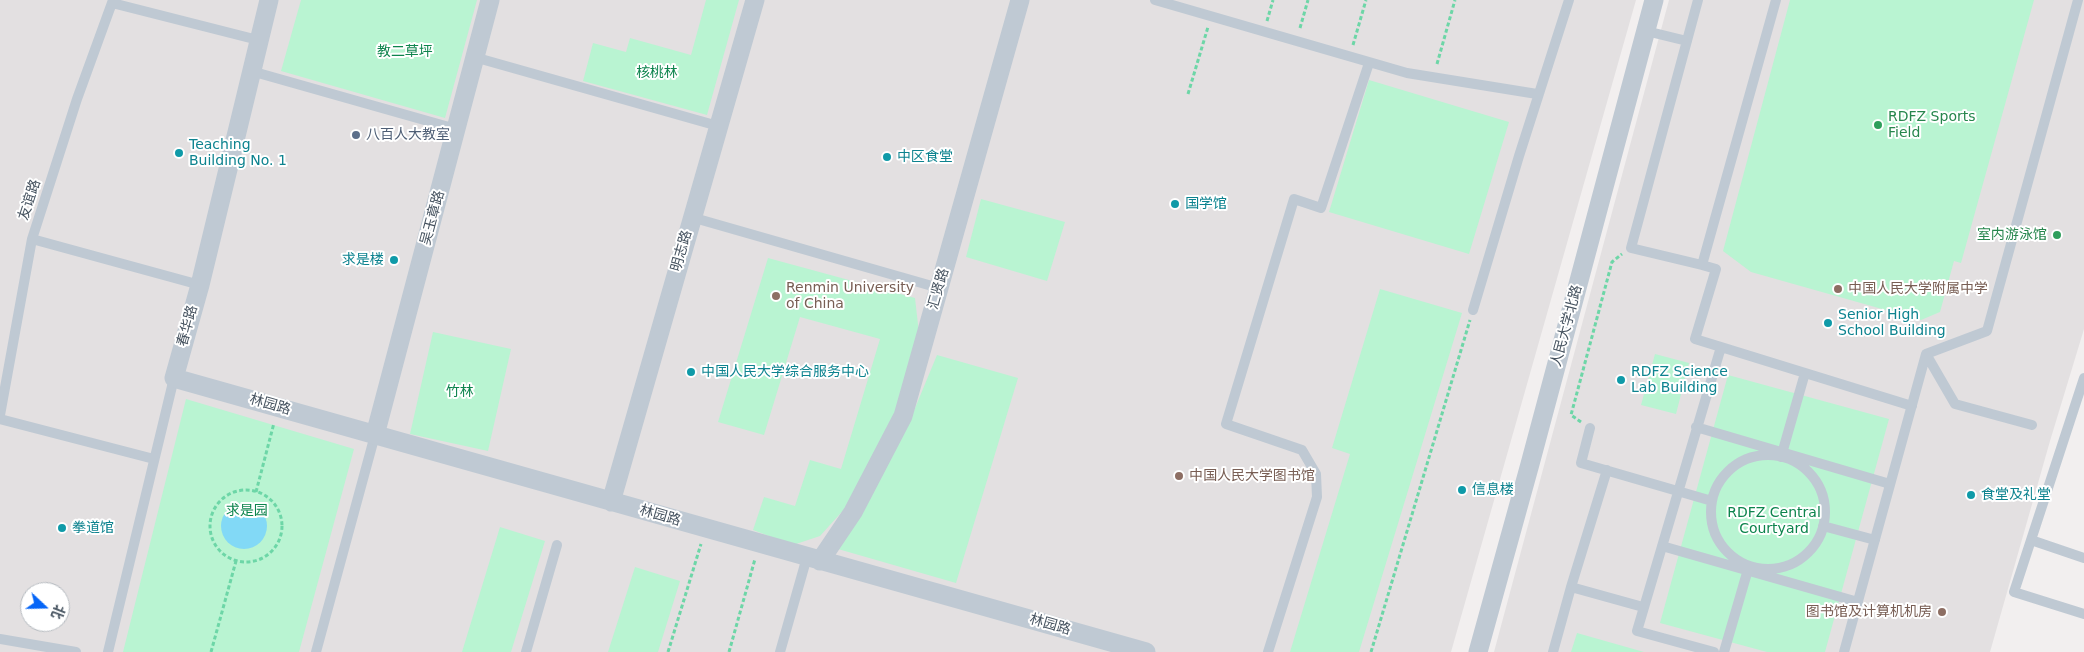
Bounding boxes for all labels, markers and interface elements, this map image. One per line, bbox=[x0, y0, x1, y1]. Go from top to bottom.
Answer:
park label: 教二草坪 bbox=[377, 44, 433, 60]
park label: 核桃林 bbox=[636, 65, 678, 81]
place label: RDFZ Sports Field bbox=[1888, 109, 1975, 142]
marker: RDFZ Sports Field bbox=[1872, 119, 1884, 131]
place label: 八百人大教室 bbox=[366, 127, 450, 143]
marker: 八百人大教室 bbox=[350, 129, 362, 141]
place label: Teaching Building No. 1 bbox=[189, 137, 287, 170]
marker: Teaching Building No. 1 bbox=[173, 147, 185, 159]
place label: 中区食堂 bbox=[897, 149, 953, 165]
marker: 中区食堂 bbox=[881, 151, 893, 163]
street label: 友谊路 bbox=[16, 177, 44, 223]
street label: 吴玉章路 bbox=[418, 189, 448, 247]
place label: 国学馆 bbox=[1185, 196, 1227, 212]
marker: 国学馆 bbox=[1169, 198, 1181, 210]
place label: 室内游泳馆 bbox=[1977, 227, 2047, 243]
street label: 明志路 bbox=[668, 228, 696, 274]
marker: 室内游泳馆 bbox=[2051, 229, 2063, 241]
place label: 求是楼 bbox=[342, 252, 384, 268]
marker: 求是楼 bbox=[388, 254, 400, 266]
street label: 汇贤路 bbox=[925, 266, 953, 312]
place label: Renmin University of China bbox=[786, 280, 914, 312]
place label: 中国人民大学附属中学 bbox=[1848, 281, 1988, 297]
street label: 人民大学北路 bbox=[1548, 283, 1586, 369]
marker: 中国人民大学附属中学 bbox=[1832, 283, 1844, 295]
marker: Renmin University of China bbox=[770, 290, 782, 302]
street label: 春华路 bbox=[174, 304, 202, 348]
place label: Senior High School Building bbox=[1838, 307, 1946, 340]
marker: Senior High School Building bbox=[1822, 317, 1834, 329]
place label: 中国人民大学综合服务中心 bbox=[701, 364, 869, 380]
place label: RDFZ Science Lab Building bbox=[1631, 364, 1728, 397]
marker: 中国人民大学综合服务中心 bbox=[685, 366, 697, 378]
marker: RDFZ Science Lab Building bbox=[1615, 374, 1627, 386]
park label: 竹林 bbox=[446, 384, 474, 400]
street label: 林园路 bbox=[247, 391, 293, 419]
place label: 中国人民大学图书馆 bbox=[1189, 468, 1315, 484]
marker: 中国人民大学图书馆 bbox=[1173, 470, 1185, 482]
place label: 信息楼 bbox=[1472, 482, 1514, 498]
marker: 信息楼 bbox=[1456, 484, 1468, 496]
place label: 食堂及礼堂 bbox=[1981, 487, 2051, 503]
marker: 食堂及礼堂 bbox=[1965, 489, 1977, 501]
street label: 林园路 bbox=[637, 502, 683, 530]
park label: 求是园 bbox=[226, 503, 268, 519]
park label: RDFZ Central Courtyard bbox=[1727, 505, 1821, 538]
place label: 拳道馆 bbox=[72, 520, 114, 536]
marker: 拳道馆 bbox=[56, 522, 68, 534]
north arrow bbox=[20, 582, 70, 632]
text: 北 bbox=[48, 603, 68, 621]
place label: 图书馆及计算机机房 bbox=[1806, 604, 1932, 620]
marker: 图书馆及计算机机房 bbox=[1936, 606, 1948, 618]
street label: 林园路 bbox=[1027, 611, 1073, 639]

